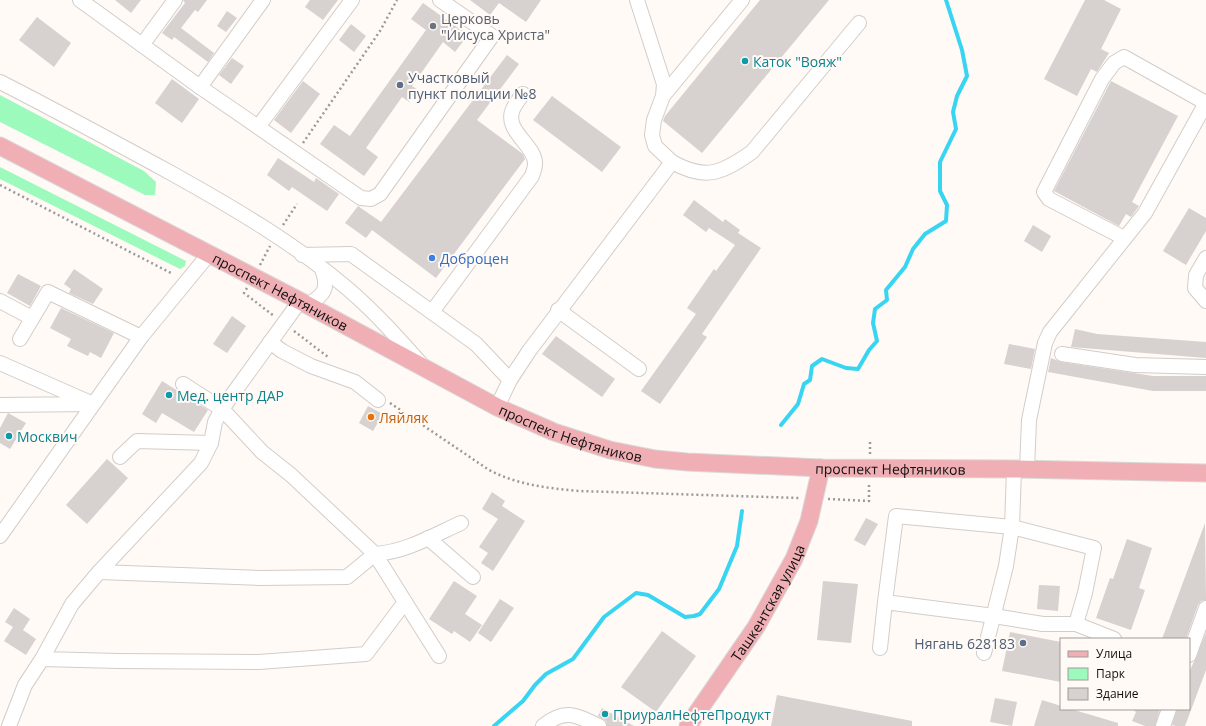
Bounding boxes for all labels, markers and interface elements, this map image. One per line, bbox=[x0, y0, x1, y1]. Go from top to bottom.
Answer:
place label: Церковь "Иисуса Христа" bbox=[441, 9, 550, 44]
marker: Церковь "Иисуса Христа" bbox=[428, 21, 438, 31]
place label: Каток "Вояж" bbox=[753, 52, 842, 71]
marker: Каток "Вояж" bbox=[740, 56, 750, 66]
place label: Участковый пункт полиции №8 bbox=[408, 68, 537, 103]
marker: Участковый пункт полиции №8 bbox=[395, 80, 405, 90]
street label: проспект Нефтяников bbox=[210, 248, 352, 335]
place label: Доброцен bbox=[440, 249, 509, 268]
marker: Доброцен bbox=[427, 253, 437, 263]
place label: Мед. центр ДАР bbox=[177, 386, 284, 405]
marker: Мед. центр ДАР bbox=[164, 390, 174, 400]
street label: проспект Нефтяников bbox=[496, 400, 644, 466]
place label: Ляйляк bbox=[379, 408, 429, 427]
marker: Ляйляк bbox=[366, 412, 376, 422]
place label: Москвич bbox=[17, 427, 77, 446]
marker: Москвич bbox=[4, 431, 14, 441]
street label: проспект Нефтяников bbox=[815, 458, 966, 478]
street label: Ташкентская улица bbox=[726, 541, 808, 665]
place label: Нягань 628183 bbox=[914, 634, 1015, 653]
marker: Нягань 628183 bbox=[1018, 638, 1028, 648]
legend bbox=[1060, 638, 1190, 710]
text: Улица bbox=[1096, 645, 1132, 662]
text: Парк bbox=[1096, 665, 1126, 682]
text: Здание bbox=[1096, 685, 1139, 702]
place label: ПриуралНефтеПродукт bbox=[613, 705, 771, 724]
marker: ПриуралНефтеПродукт bbox=[600, 709, 610, 719]

